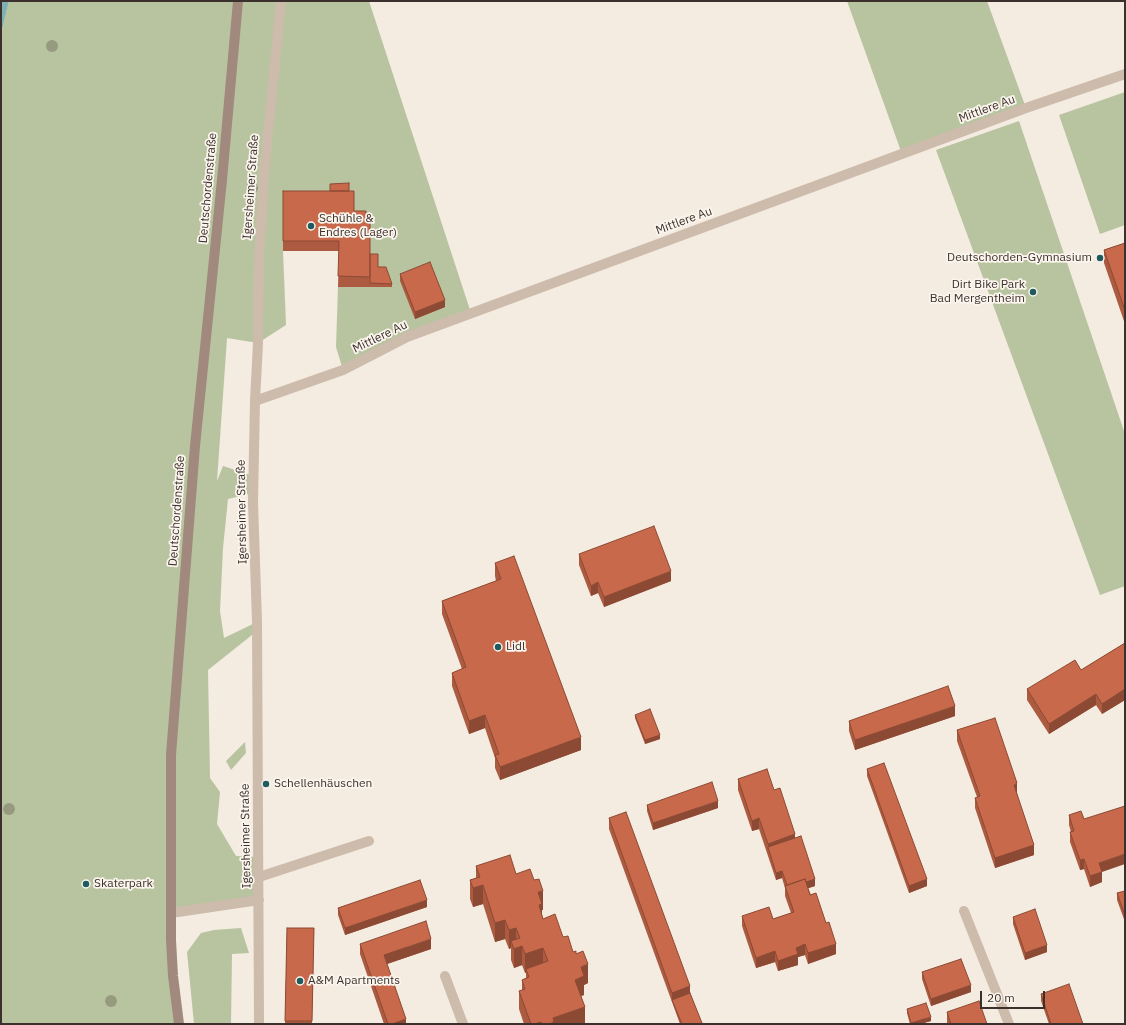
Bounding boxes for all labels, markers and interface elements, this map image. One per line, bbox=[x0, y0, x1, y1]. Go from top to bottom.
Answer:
street label: Mittlere Au bbox=[957, 92, 1017, 126]
street label: Deutschordenstraße bbox=[196, 132, 220, 244]
street label: Igersheimer Straße bbox=[240, 134, 262, 240]
street label: Mittlere Au bbox=[654, 204, 714, 238]
place label: Schühle & Endres (Lager) bbox=[319, 212, 397, 240]
marker: Schühle & Endres (Lager) bbox=[306, 221, 316, 231]
place label: Deutschorden-Gymnasium bbox=[947, 251, 1092, 265]
marker: Deutschorden-Gymnasium bbox=[1095, 253, 1105, 263]
place label: Dirt Bike Park Bad Mergentheim bbox=[930, 278, 1025, 306]
marker: Dirt Bike Park Bad Mergentheim bbox=[1028, 287, 1038, 297]
street label: Mittlere Au bbox=[350, 318, 410, 356]
street label: Deutschordenstraße bbox=[166, 455, 188, 567]
street label: Igersheimer Straße bbox=[234, 459, 250, 565]
place label: Lidl bbox=[506, 640, 525, 654]
marker: Lidl bbox=[493, 642, 503, 652]
place label: Schellenhäuschen bbox=[274, 777, 372, 791]
marker: Schellenhäuschen bbox=[261, 779, 271, 789]
street label: Igersheimer Straße bbox=[238, 783, 254, 889]
place label: Skaterpark bbox=[94, 877, 153, 891]
marker: Skaterpark bbox=[81, 879, 91, 889]
place label: A&M Apartments bbox=[308, 974, 400, 988]
marker: A&M Apartments bbox=[295, 976, 305, 986]
scale bar bbox=[982, 983, 1047, 1009]
text: 20 m bbox=[987, 990, 1015, 1005]

